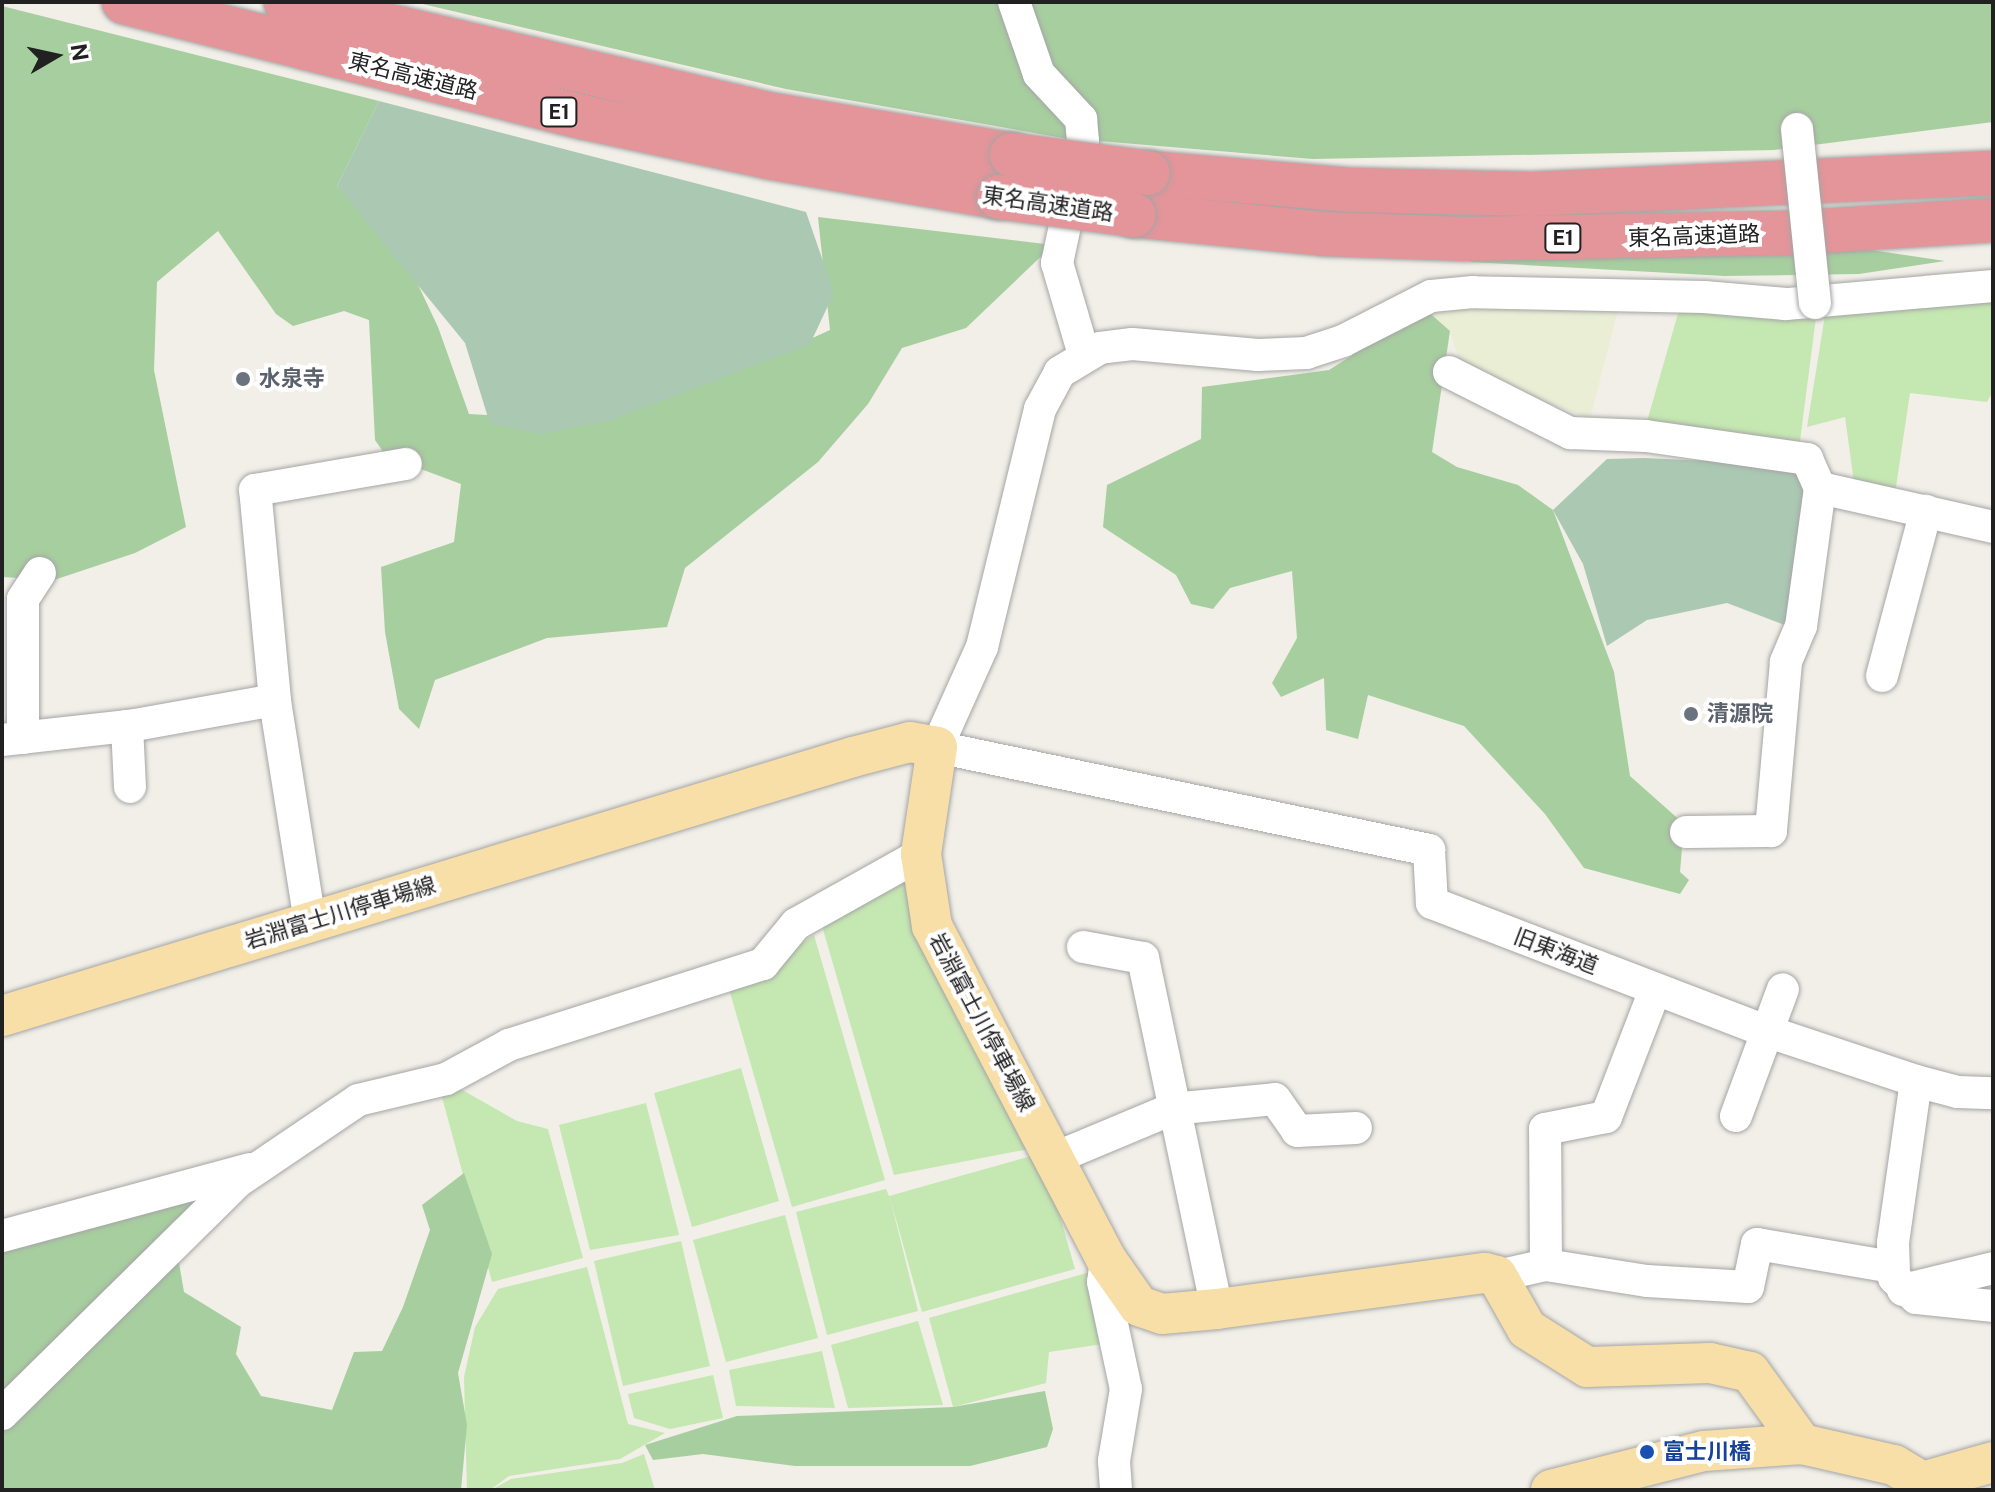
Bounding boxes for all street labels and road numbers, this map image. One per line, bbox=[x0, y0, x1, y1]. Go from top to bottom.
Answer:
street label: 東名高速道路 bbox=[346, 47, 480, 105]
road number: E1 bbox=[539, 96, 579, 128]
street label: 東名高速道路 bbox=[981, 182, 1115, 226]
street label: 東名高速道路 bbox=[1628, 221, 1760, 251]
road number: E1 bbox=[1543, 222, 1583, 254]
street label: 岩淵富士川停車場線 bbox=[241, 871, 439, 955]
street label: 旧東海道 bbox=[1510, 923, 1602, 979]
street label: 岩淵富士川停車場線 bbox=[924, 928, 1040, 1116]

